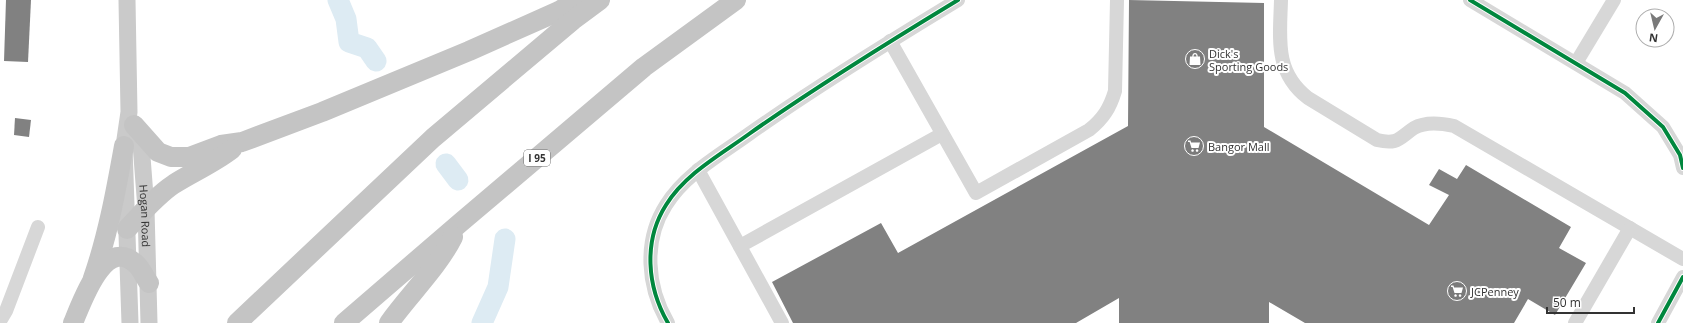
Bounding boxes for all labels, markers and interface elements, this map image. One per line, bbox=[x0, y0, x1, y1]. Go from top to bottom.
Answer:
north arrow bbox=[1635, 8, 1675, 48]
text: N bbox=[1648, 30, 1659, 46]
place label: Dick's Sporting Goods bbox=[1209, 46, 1288, 74]
shop icon: Dick's Sporting Goods bbox=[1184, 48, 1206, 70]
supermarket icon: Bangor Mall bbox=[1183, 135, 1205, 157]
place label: Bangor Mall bbox=[1208, 139, 1269, 154]
road number: I 95 bbox=[524, 150, 550, 166]
street label: Hogan Road bbox=[137, 184, 155, 247]
supermarket icon: JCPenney bbox=[1446, 280, 1468, 302]
place label: JCPenney bbox=[1470, 284, 1519, 299]
scale bar bbox=[1547, 289, 1634, 315]
text: 50 m bbox=[1553, 294, 1581, 311]

